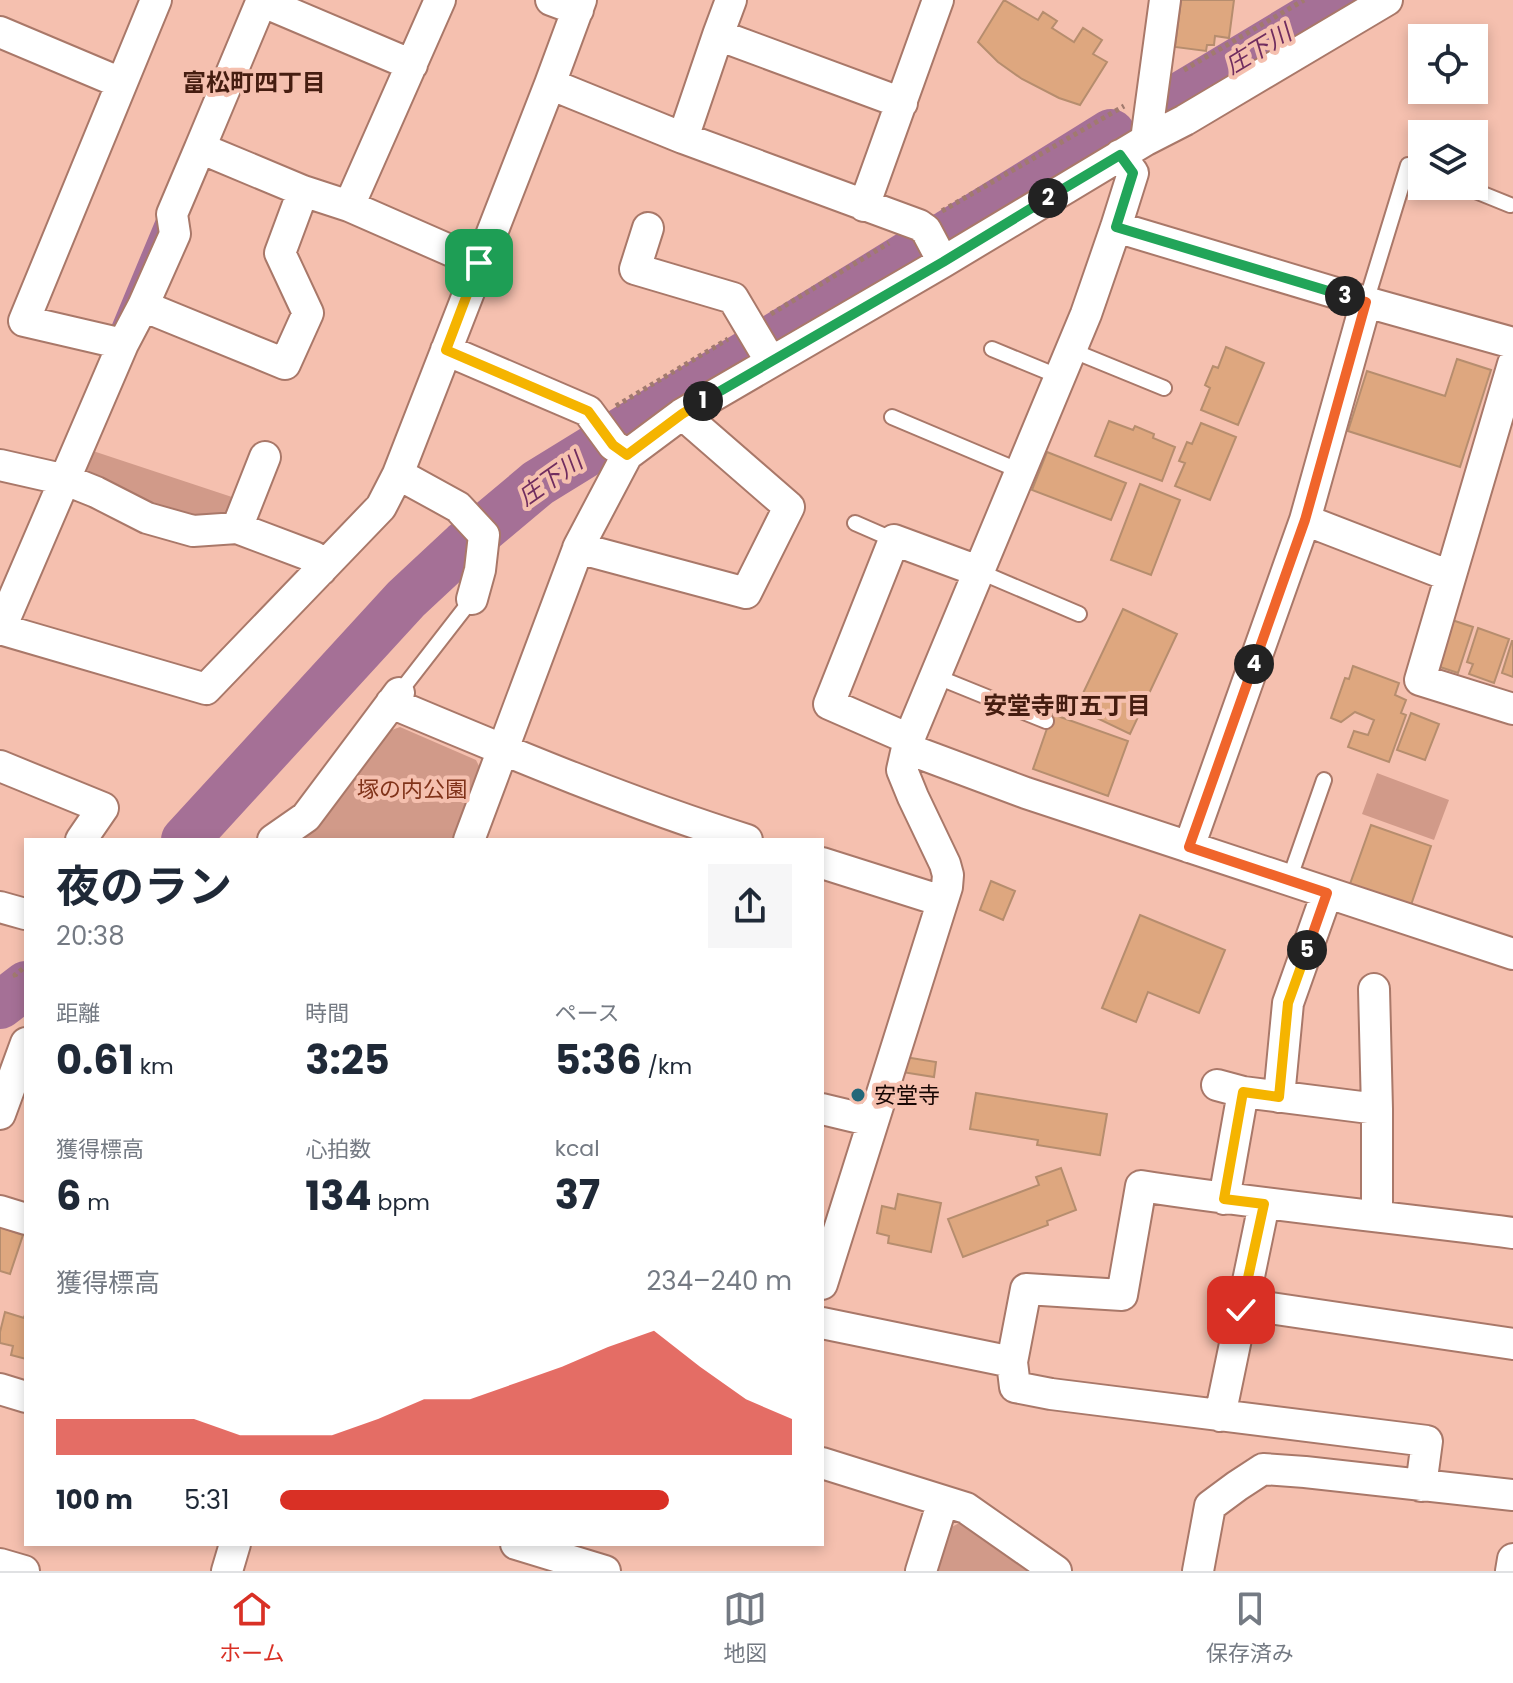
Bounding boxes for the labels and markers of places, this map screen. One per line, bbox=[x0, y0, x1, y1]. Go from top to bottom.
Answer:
pin: 2 bbox=[1028, 178, 1068, 218]
pin bbox=[445, 229, 513, 297]
pin: 3 bbox=[1325, 276, 1365, 316]
pin: 1 bbox=[683, 381, 723, 421]
pin: 4 bbox=[1234, 644, 1274, 684]
pin: 5 bbox=[1287, 930, 1327, 970]
place label: 安堂寺 bbox=[874, 1080, 940, 1111]
marker: 安堂寺 bbox=[849, 1086, 867, 1104]
pin bbox=[1207, 1276, 1275, 1344]

